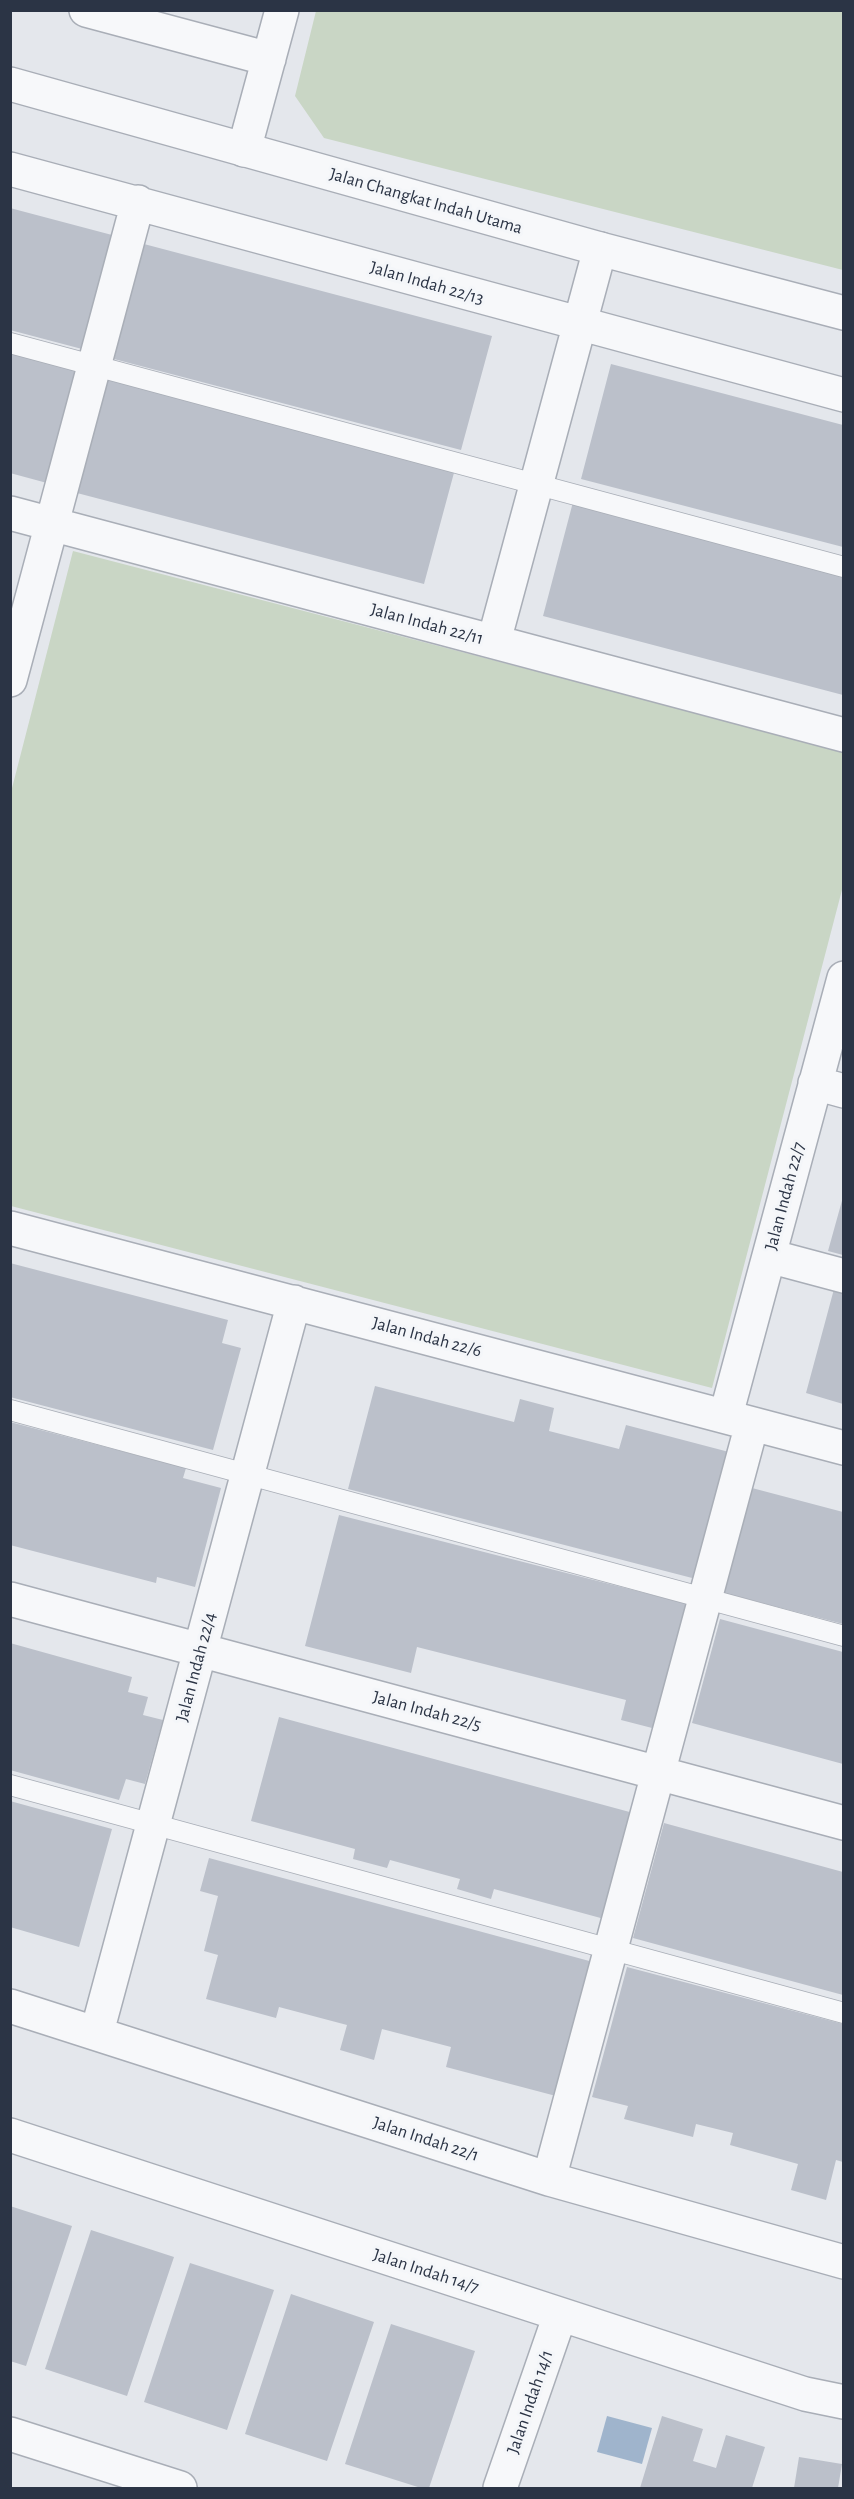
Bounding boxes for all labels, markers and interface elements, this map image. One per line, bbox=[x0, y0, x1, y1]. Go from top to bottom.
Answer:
street label: Jalan Changkat Indah Utama bbox=[327, 163, 525, 239]
street label: Jalan Indah 22/13 bbox=[368, 256, 486, 310]
street label: Jalan Indah 22/11 bbox=[368, 599, 486, 649]
street label: Jalan Indah 22/7 bbox=[760, 1139, 810, 1253]
street label: Jalan Indah 22/6 bbox=[370, 1312, 484, 1362]
street label: Jalan Indah 22/4 bbox=[171, 1610, 221, 1724]
street label: Jalan Indah 22/5 bbox=[370, 1686, 484, 1736]
street label: Jalan Indah 22/1 bbox=[370, 2112, 482, 2166]
street label: Jalan Indah 14/7 bbox=[370, 2244, 482, 2298]
street label: Jalan Indah 14/1 bbox=[502, 2347, 558, 2457]

